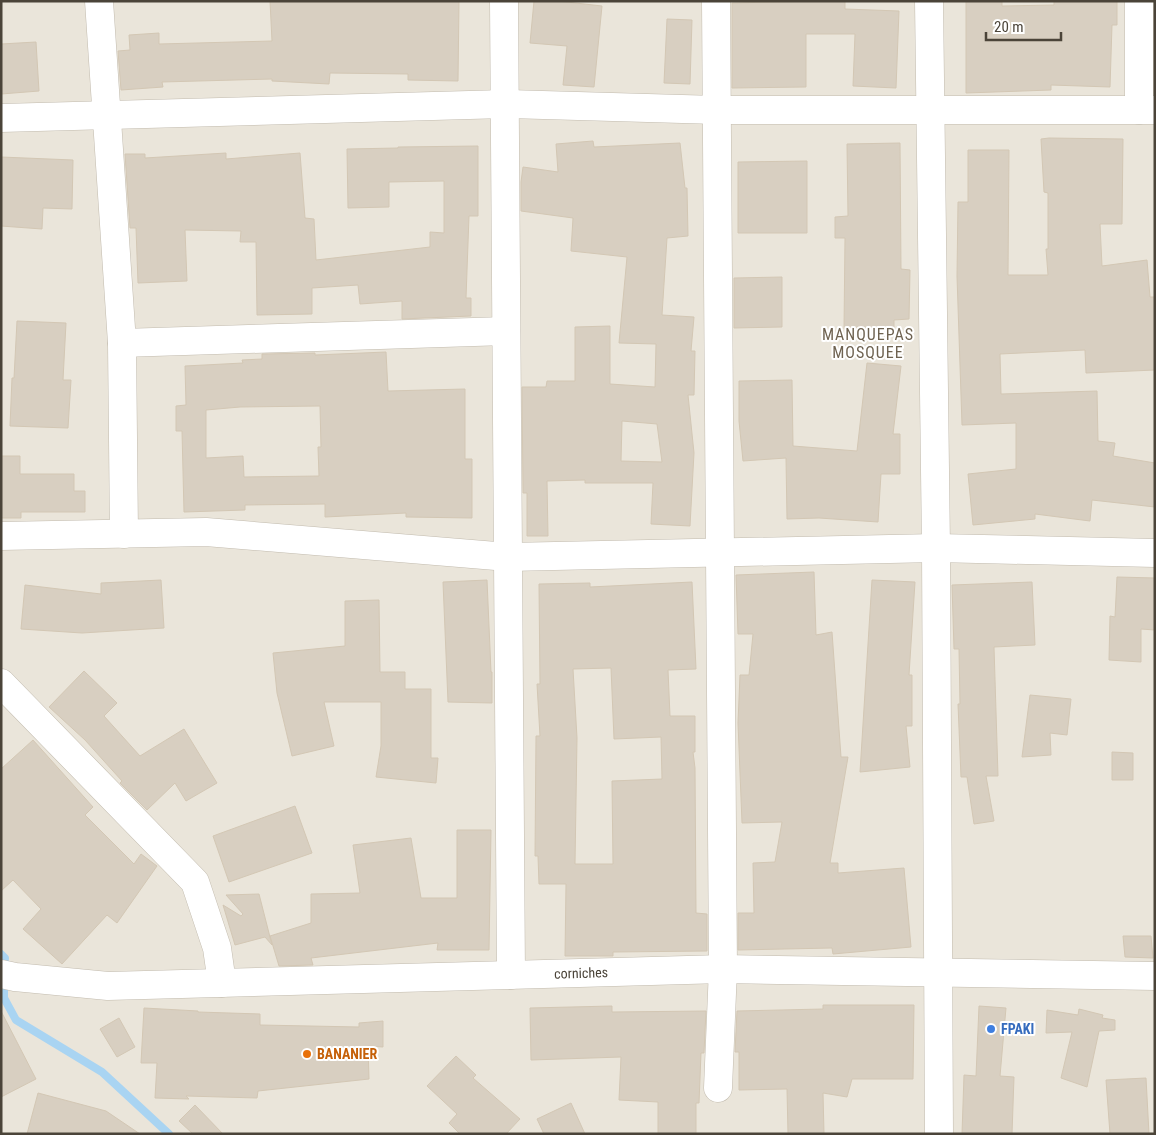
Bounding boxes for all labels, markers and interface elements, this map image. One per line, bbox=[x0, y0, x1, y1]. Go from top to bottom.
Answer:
scale bar bbox=[986, 10, 1061, 42]
text: 20 m bbox=[994, 18, 1024, 36]
district label: MANQUEPAS MOSQUEE bbox=[822, 325, 914, 362]
street label: corniches bbox=[554, 964, 608, 982]
place label: FPAKI bbox=[1001, 1021, 1034, 1037]
marker: FPAKI bbox=[985, 1023, 997, 1035]
place label: BANANIER bbox=[317, 1046, 377, 1062]
marker: BANANIER bbox=[301, 1048, 313, 1060]

